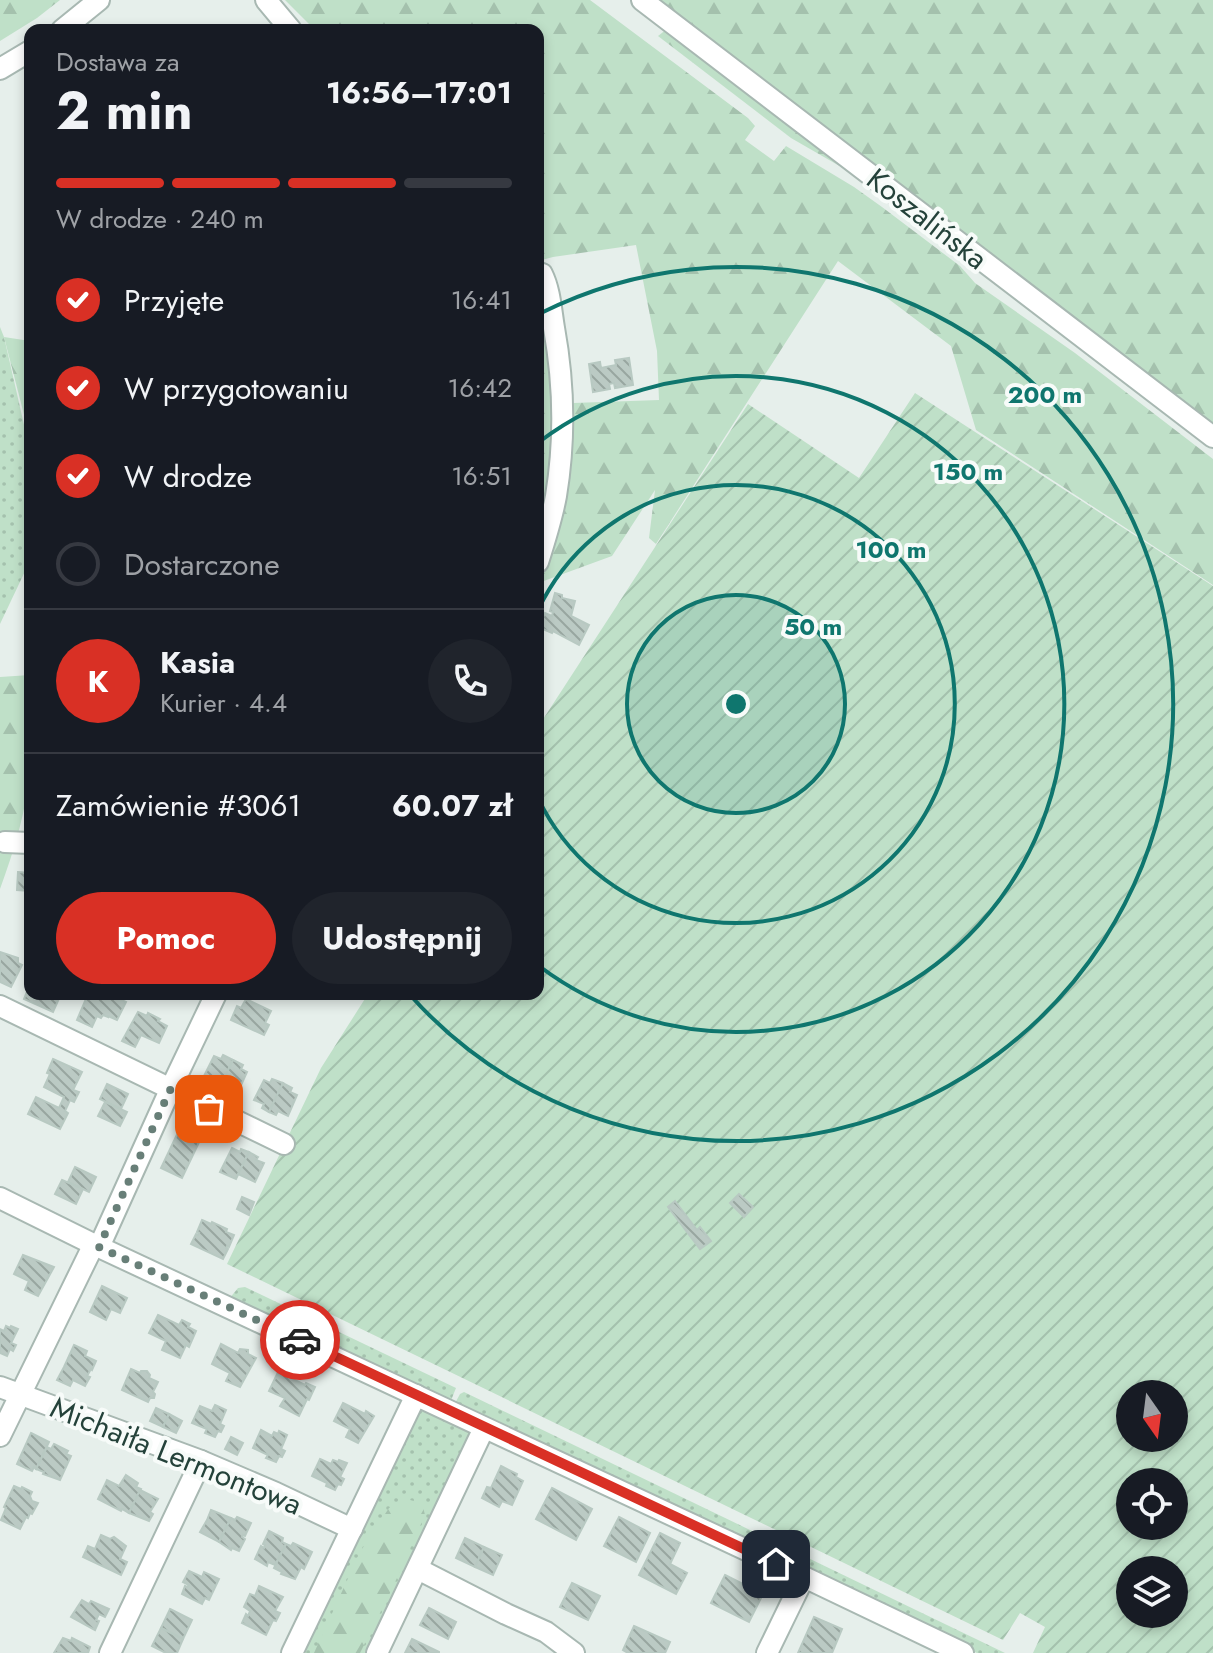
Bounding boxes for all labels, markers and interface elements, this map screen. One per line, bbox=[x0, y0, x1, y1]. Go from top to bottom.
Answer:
text: Dostawa za bbox=[56, 43, 179, 81]
text: 16:56–17:01 bbox=[326, 71, 512, 114]
text: 2 min bbox=[56, 73, 193, 149]
street label: Koszalińska bbox=[858, 158, 997, 280]
text: W drodze · 240 m bbox=[56, 200, 264, 238]
icon: check bbox=[56, 278, 100, 322]
text: Przyjęte bbox=[124, 279, 224, 322]
text: 16:41 bbox=[451, 281, 512, 319]
icon: check bbox=[56, 366, 100, 410]
text: W przygotowaniu bbox=[124, 367, 349, 410]
text: 16:42 bbox=[448, 369, 512, 407]
text: 200 m bbox=[1008, 377, 1082, 412]
icon: check bbox=[56, 454, 100, 498]
text: 150 m bbox=[933, 454, 1003, 489]
text: W drodze bbox=[124, 455, 252, 498]
text: 16:51 bbox=[451, 457, 512, 495]
text: 100 m bbox=[856, 532, 926, 567]
text: Dostarczone bbox=[124, 543, 280, 586]
text: 50 m bbox=[784, 609, 842, 644]
button: phone bbox=[428, 639, 512, 723]
text: Kasia bbox=[160, 641, 235, 684]
text: K bbox=[88, 660, 108, 703]
text: Kurier · 4.4 bbox=[160, 684, 287, 722]
centre of rings bbox=[722, 690, 750, 718]
text: Zamówienie #3061 bbox=[56, 784, 301, 827]
text: 60.07 zł bbox=[392, 784, 512, 827]
button: Pomoc bbox=[56, 892, 276, 984]
button: Udostępnij bbox=[292, 892, 512, 984]
pin bbox=[175, 1075, 243, 1143]
icon: bag bbox=[187, 1087, 231, 1131]
courier bbox=[260, 1300, 340, 1380]
icon: car bbox=[278, 1318, 322, 1362]
north arrow bbox=[1116, 1380, 1188, 1452]
map controls bbox=[1116, 1380, 1188, 1628]
street label: Michaiła Lermontowa bbox=[44, 1386, 308, 1526]
button: locate bbox=[1116, 1468, 1188, 1540]
pin bbox=[742, 1530, 810, 1598]
icon: home bbox=[754, 1542, 798, 1586]
button: layers bbox=[1116, 1556, 1188, 1628]

